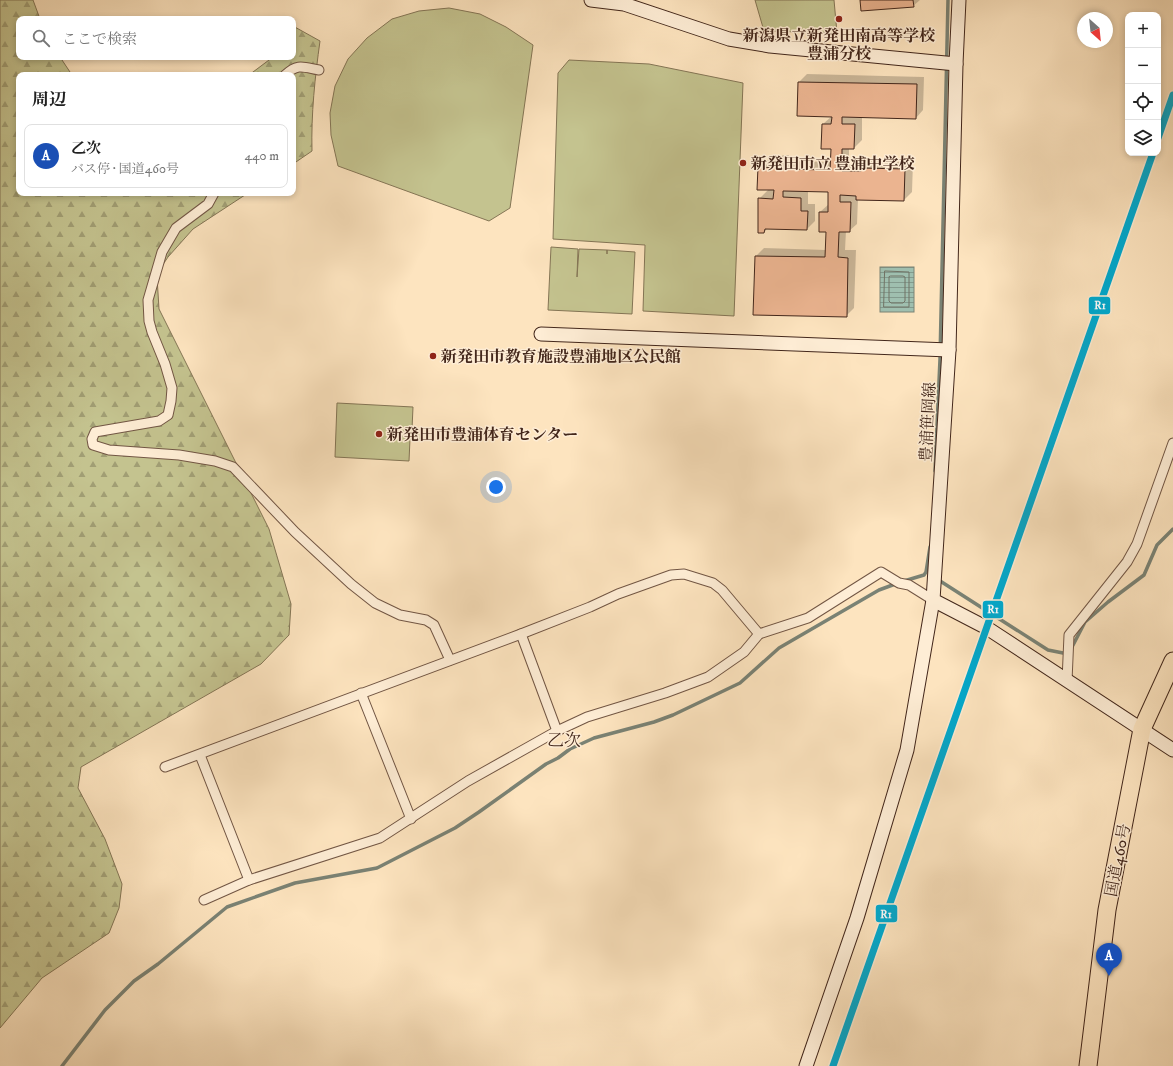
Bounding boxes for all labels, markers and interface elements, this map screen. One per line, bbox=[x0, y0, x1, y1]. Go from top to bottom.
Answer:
north arrow bbox=[1077, 12, 1113, 48]
map controls bbox=[1125, 12, 1161, 156]
button: + bbox=[1125, 12, 1161, 48]
marker: 新潟県立新発田南高等学校 豊浦分校 bbox=[834, 14, 844, 24]
search box bbox=[16, 16, 296, 60]
place label: 新潟県立新発田南高等学校 豊浦分校 bbox=[742, 26, 936, 64]
icon: search bbox=[30, 27, 52, 49]
text: ここで検索 bbox=[62, 30, 137, 49]
button: − bbox=[1125, 48, 1161, 84]
button: locate bbox=[1125, 84, 1161, 120]
text: 周辺 bbox=[32, 89, 66, 111]
button: layers bbox=[1125, 120, 1161, 156]
text: 乙次 bbox=[71, 139, 101, 158]
text: A bbox=[42, 148, 50, 164]
text: 440 m bbox=[244, 148, 279, 164]
place label: 新発田市立 豊浦中学校 bbox=[750, 154, 915, 174]
marker: 新発田市立 豊浦中学校 bbox=[738, 158, 748, 168]
text: バス停 · 国道460号 bbox=[71, 161, 179, 177]
line badge: R1 bbox=[1088, 296, 1111, 315]
text: R1 bbox=[1094, 299, 1106, 313]
place label: 新発田市教育施設豊浦地区公民館 bbox=[440, 347, 681, 367]
marker: 新発田市教育施設豊浦地区公民館 bbox=[428, 351, 438, 361]
street label: 豊浦笹岡線 bbox=[916, 382, 940, 463]
place label: 新発田市豊浦体育センター bbox=[386, 425, 578, 445]
marker: 新発田市豊浦体育センター bbox=[374, 429, 384, 439]
your location bbox=[486, 477, 506, 497]
line badge: R1 bbox=[982, 600, 1004, 619]
text: R1 bbox=[987, 603, 999, 617]
district label: 乙次 bbox=[547, 730, 581, 752]
street label: 国道460号 bbox=[1101, 822, 1135, 898]
line badge: R1 bbox=[875, 904, 898, 923]
text: R1 bbox=[880, 908, 892, 922]
pin: A bbox=[1096, 943, 1122, 976]

